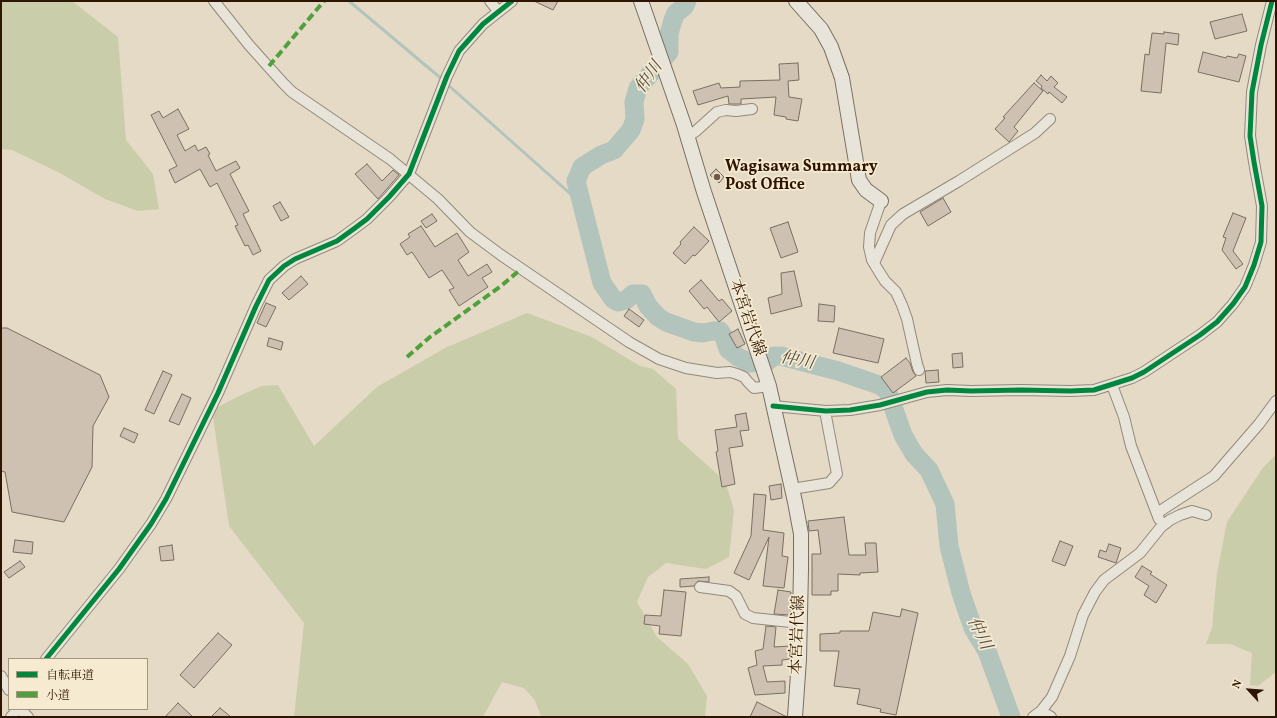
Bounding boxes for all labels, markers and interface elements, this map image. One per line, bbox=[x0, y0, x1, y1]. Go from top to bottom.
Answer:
water label: 仲川 bbox=[632, 58, 668, 98]
place label: Wagisawa Summary Post Office bbox=[725, 158, 878, 196]
marker: Wagisawa Summary Post Office bbox=[712, 172, 722, 182]
street label: 本宮岩代線 bbox=[724, 277, 768, 359]
water label: 仲川 bbox=[778, 349, 816, 375]
street label: 本宮岩代線 bbox=[788, 595, 810, 675]
water label: 仲川 bbox=[962, 614, 994, 654]
legend bbox=[8, 658, 148, 710]
text: 自転車道 bbox=[46, 668, 94, 684]
north arrow bbox=[1229, 670, 1269, 710]
text: N bbox=[1229, 678, 1246, 691]
text: 小道 bbox=[46, 688, 70, 704]

